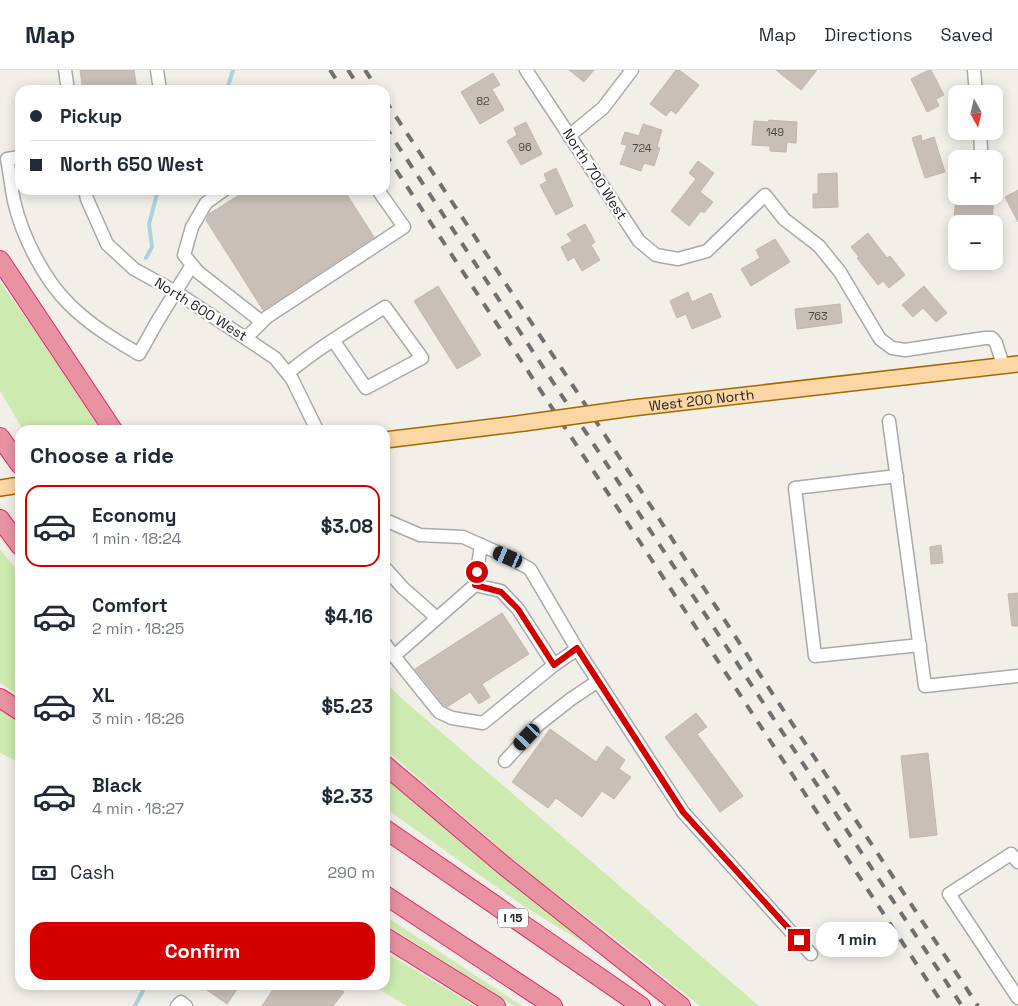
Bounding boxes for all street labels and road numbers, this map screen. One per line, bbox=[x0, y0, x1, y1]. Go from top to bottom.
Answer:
street label: North 700 West bbox=[559, 125, 631, 223]
street label: North 600 West bbox=[151, 273, 251, 345]
street label: West 200 North bbox=[648, 385, 755, 415]
road number: I 15 bbox=[498, 908, 528, 928]

